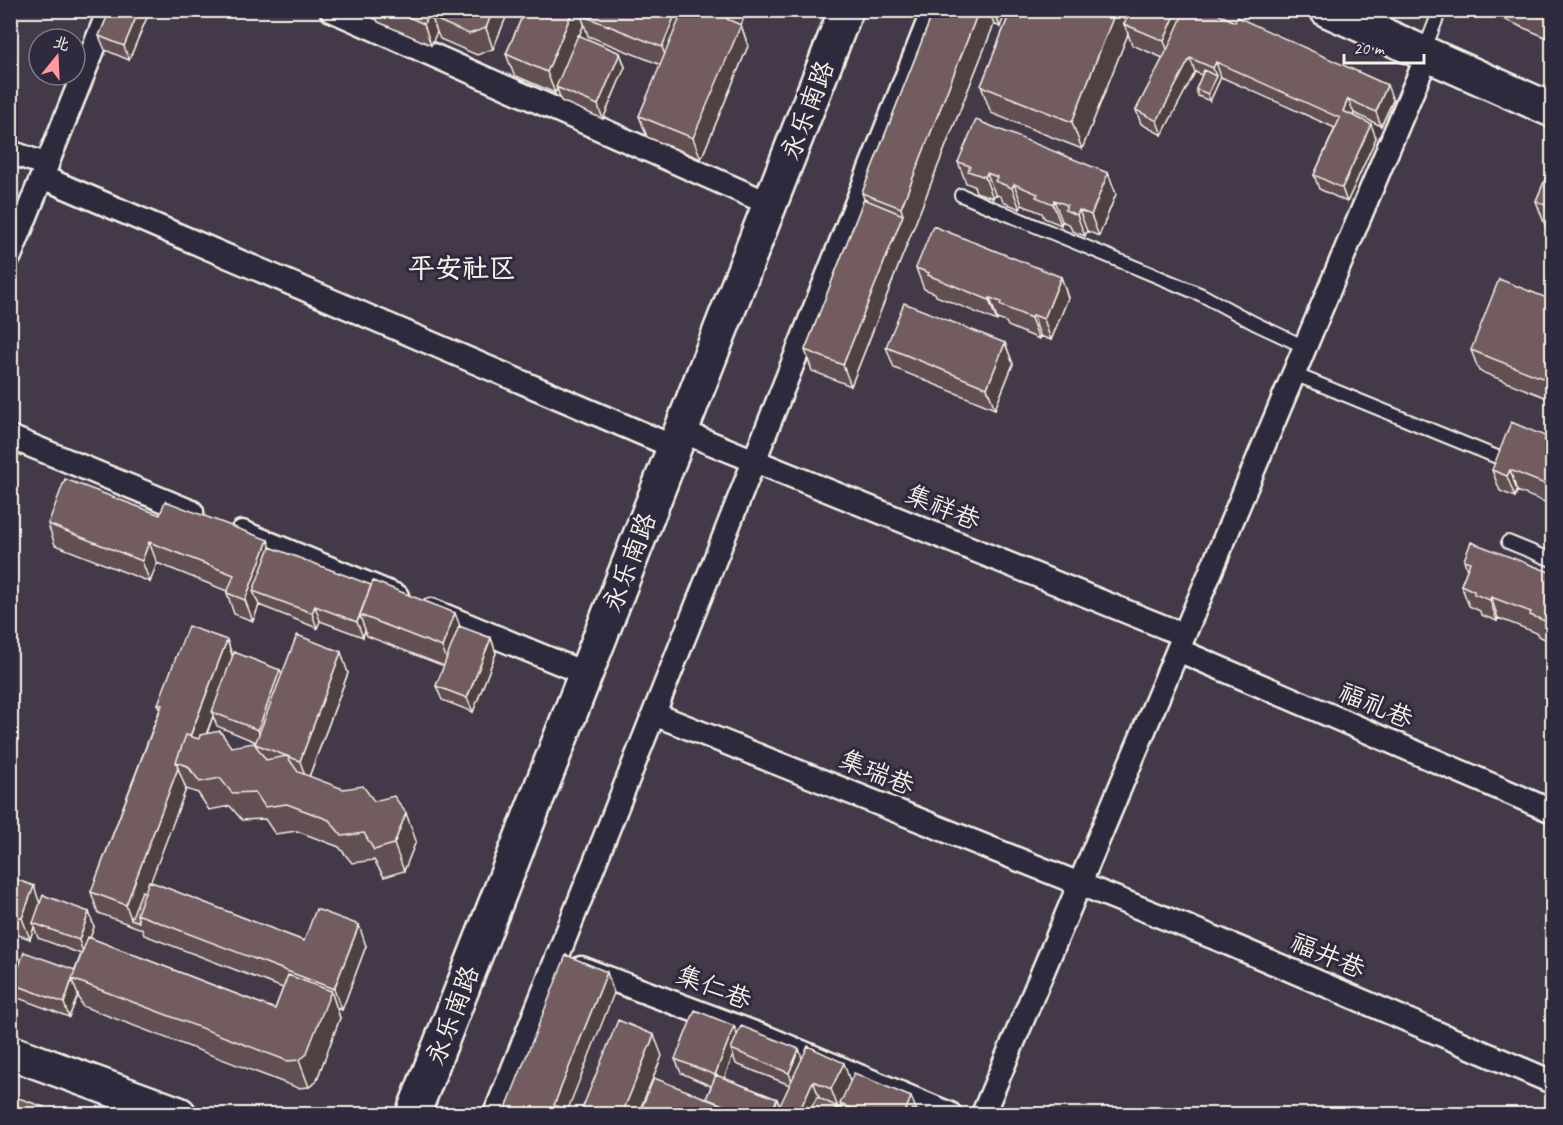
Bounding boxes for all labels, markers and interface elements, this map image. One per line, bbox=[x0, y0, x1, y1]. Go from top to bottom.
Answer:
north arrow bbox=[27, 27, 87, 87]
scale bar bbox=[1344, 27, 1424, 65]
text: 北 bbox=[51, 32, 72, 56]
text: 20 m bbox=[1353, 37, 1386, 59]
street label: 永乐南路 bbox=[773, 56, 842, 165]
district label: 平安社区 bbox=[408, 251, 516, 285]
street label: 集祥巷 bbox=[900, 478, 985, 537]
street label: 永乐南路 bbox=[595, 508, 664, 617]
street label: 福礼巷 bbox=[1333, 675, 1418, 736]
street label: 集瑞巷 bbox=[834, 743, 919, 802]
street label: 福井巷 bbox=[1285, 925, 1370, 986]
street label: 集仁巷 bbox=[671, 958, 756, 1017]
street label: 永乐南路 bbox=[418, 961, 487, 1070]

